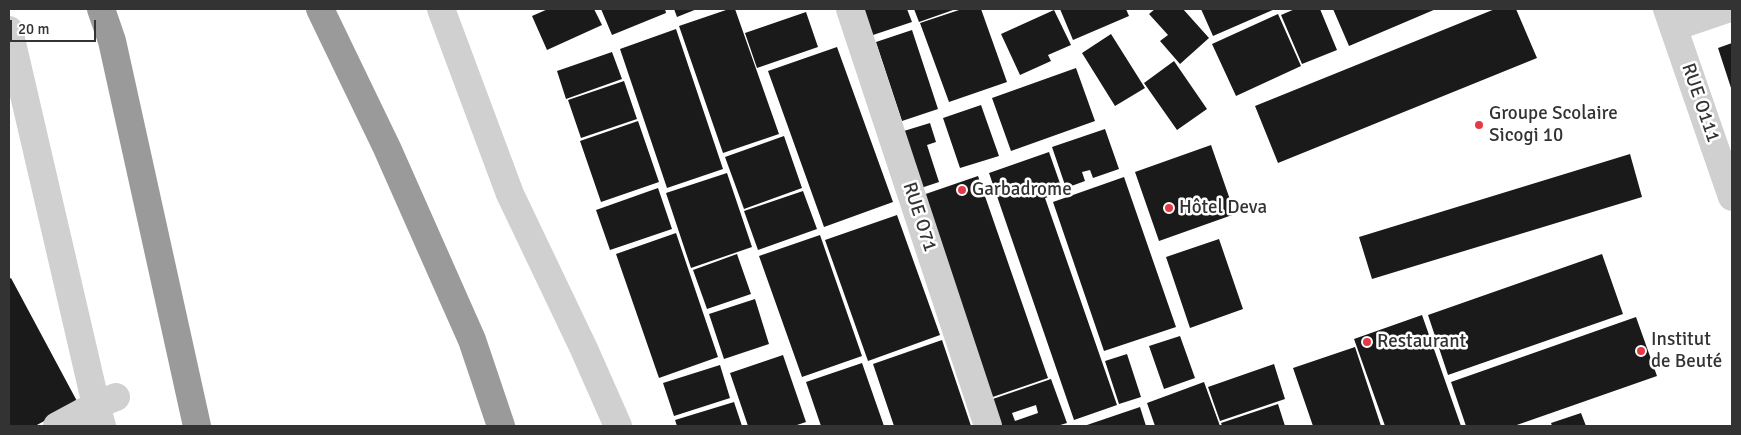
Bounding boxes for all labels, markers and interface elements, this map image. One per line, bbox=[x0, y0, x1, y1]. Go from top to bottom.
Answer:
scale bar bbox=[12, 10, 99, 42]
text: 20 m bbox=[18, 20, 49, 38]
street label: RUE O111 bbox=[1676, 60, 1724, 146]
place label: Groupe Scolaire Sicogi 10 bbox=[1489, 103, 1618, 147]
marker: Groupe Scolaire Sicogi 10 bbox=[1473, 119, 1485, 131]
street label: RUE O71 bbox=[897, 179, 941, 255]
place label: Garbadrome bbox=[972, 179, 1072, 201]
marker: Garbadrome bbox=[956, 184, 968, 196]
place label: Hôtel Deva bbox=[1179, 197, 1267, 219]
marker: Hôtel Deva bbox=[1163, 202, 1175, 214]
place label: Institut de Beuté bbox=[1651, 329, 1722, 373]
place label: Restaurant bbox=[1377, 331, 1466, 353]
marker: Restaurant bbox=[1361, 336, 1373, 348]
marker: Institut de Beuté bbox=[1635, 345, 1647, 357]

